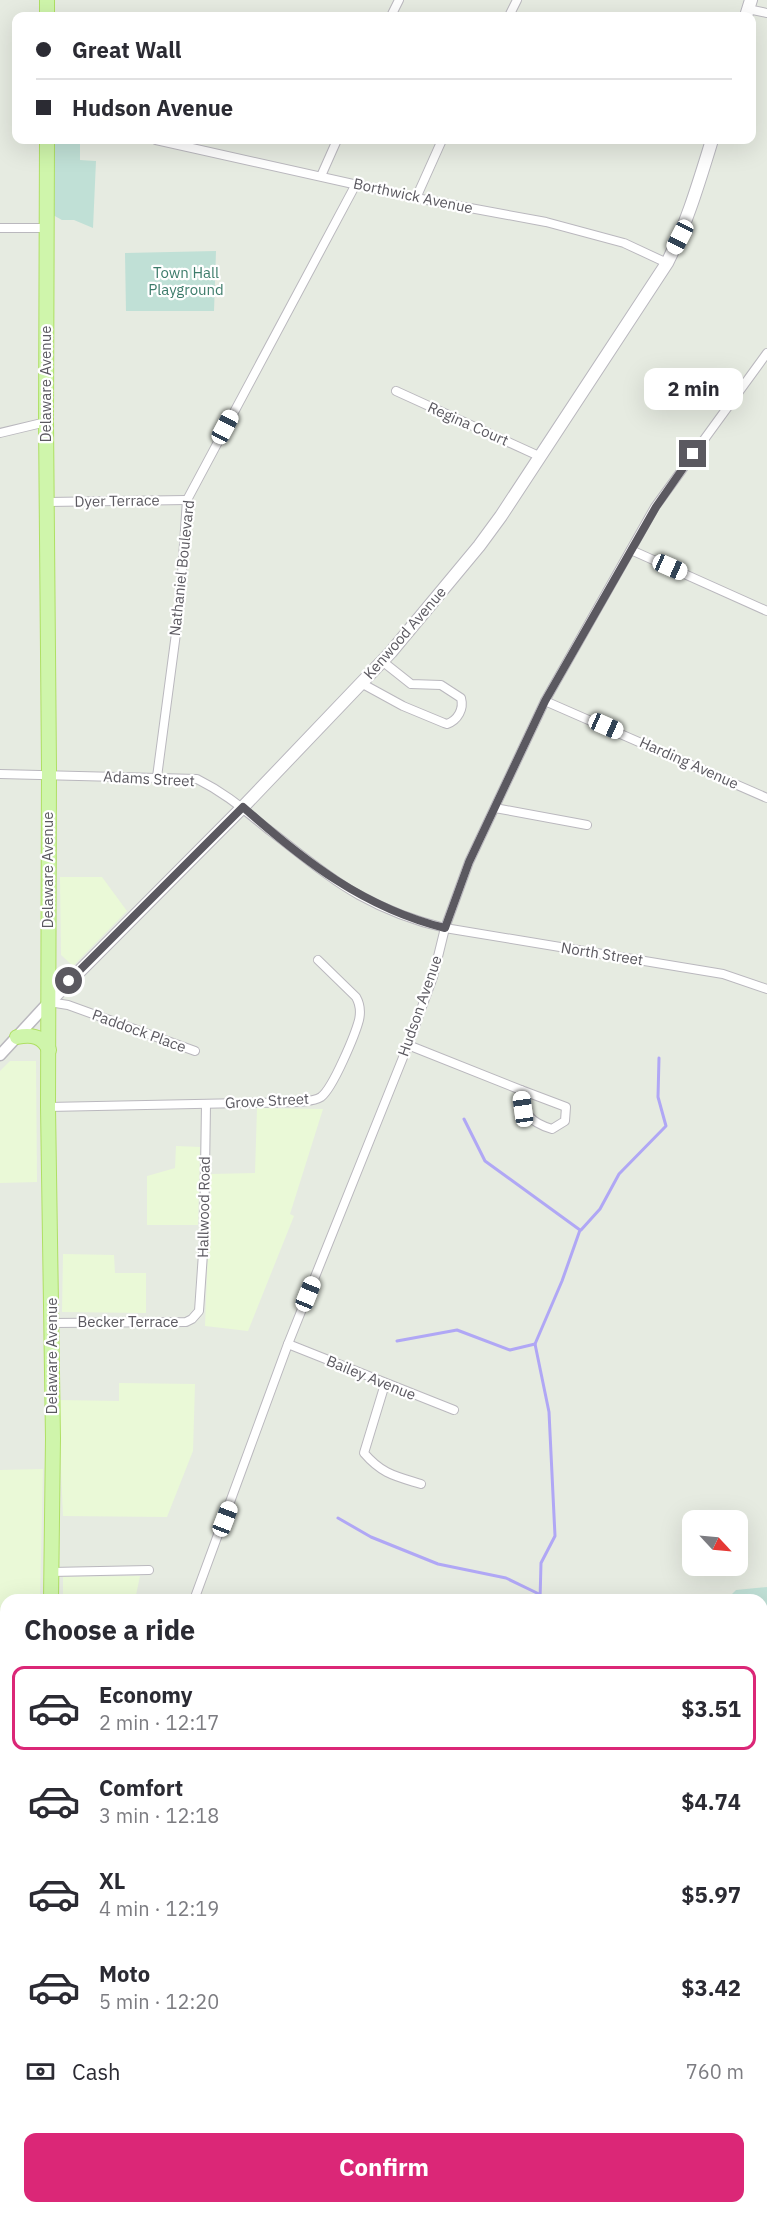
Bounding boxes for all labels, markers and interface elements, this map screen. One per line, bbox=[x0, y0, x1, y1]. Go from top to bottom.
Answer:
text: Great Wall bbox=[72, 35, 181, 64]
text: Hudson Avenue bbox=[72, 93, 233, 122]
street label: Borthwick Avenue bbox=[352, 174, 475, 217]
car bbox=[664, 217, 696, 257]
park label: Town Hall Playground bbox=[148, 263, 224, 299]
street label: Delaware Avenue bbox=[36, 325, 55, 443]
callout: 2 min bbox=[644, 367, 742, 409]
text: 2 min bbox=[667, 375, 720, 402]
street label: Regina Court bbox=[425, 397, 512, 450]
car bbox=[209, 407, 241, 447]
route end bbox=[679, 440, 706, 467]
street label: Dyer Terrace bbox=[74, 490, 160, 511]
street label: Nathaniel Boulevard bbox=[165, 499, 198, 637]
car bbox=[650, 551, 690, 583]
street label: Kenwood Avenue bbox=[359, 583, 450, 683]
car bbox=[586, 710, 626, 742]
street label: Harding Avenue bbox=[637, 732, 742, 793]
street label: Adams Street bbox=[103, 767, 195, 790]
street label: Delaware Avenue bbox=[38, 811, 57, 929]
street label: North Street bbox=[560, 938, 645, 969]
street label: Hudson Avenue bbox=[393, 953, 446, 1059]
route start bbox=[55, 967, 82, 994]
street label: Paddock Place bbox=[90, 1005, 189, 1056]
street label: Grove Street bbox=[224, 1089, 310, 1112]
car bbox=[512, 1090, 534, 1128]
street label: Hallwood Road bbox=[193, 1156, 214, 1258]
car bbox=[293, 1274, 323, 1314]
street label: Delaware Avenue bbox=[42, 1297, 61, 1415]
street label: Becker Terrace bbox=[78, 1312, 179, 1331]
street label: Bailey Avenue bbox=[324, 1351, 419, 1404]
car bbox=[210, 1499, 240, 1539]
north arrow bbox=[682, 1510, 748, 1576]
map controls bbox=[682, 1510, 748, 1576]
text: Choose a ride bbox=[24, 1612, 195, 1647]
text: Economy bbox=[99, 1680, 193, 1709]
icon: car bbox=[27, 1681, 81, 1735]
text: $3.51 bbox=[681, 1694, 741, 1723]
text: 2 min · 12:17 bbox=[99, 1709, 219, 1736]
text: Comfort bbox=[99, 1773, 183, 1802]
icon: car bbox=[27, 1774, 81, 1828]
text: $4.74 bbox=[681, 1787, 741, 1816]
text: 3 min · 12:18 bbox=[99, 1802, 219, 1829]
text: XL bbox=[99, 1866, 125, 1895]
icon: car bbox=[27, 1867, 81, 1921]
text: $5.97 bbox=[681, 1880, 741, 1909]
text: 4 min · 12:19 bbox=[99, 1895, 219, 1922]
text: Moto bbox=[99, 1959, 150, 1988]
icon: car bbox=[27, 1960, 81, 2014]
text: $3.42 bbox=[681, 1973, 741, 2002]
text: 5 min · 12:20 bbox=[99, 1988, 219, 2015]
icon: cash bbox=[24, 2055, 57, 2088]
text: Cash bbox=[72, 2057, 121, 2086]
text: 760 m bbox=[686, 2058, 744, 2085]
button: Confirm bbox=[24, 2133, 744, 2202]

